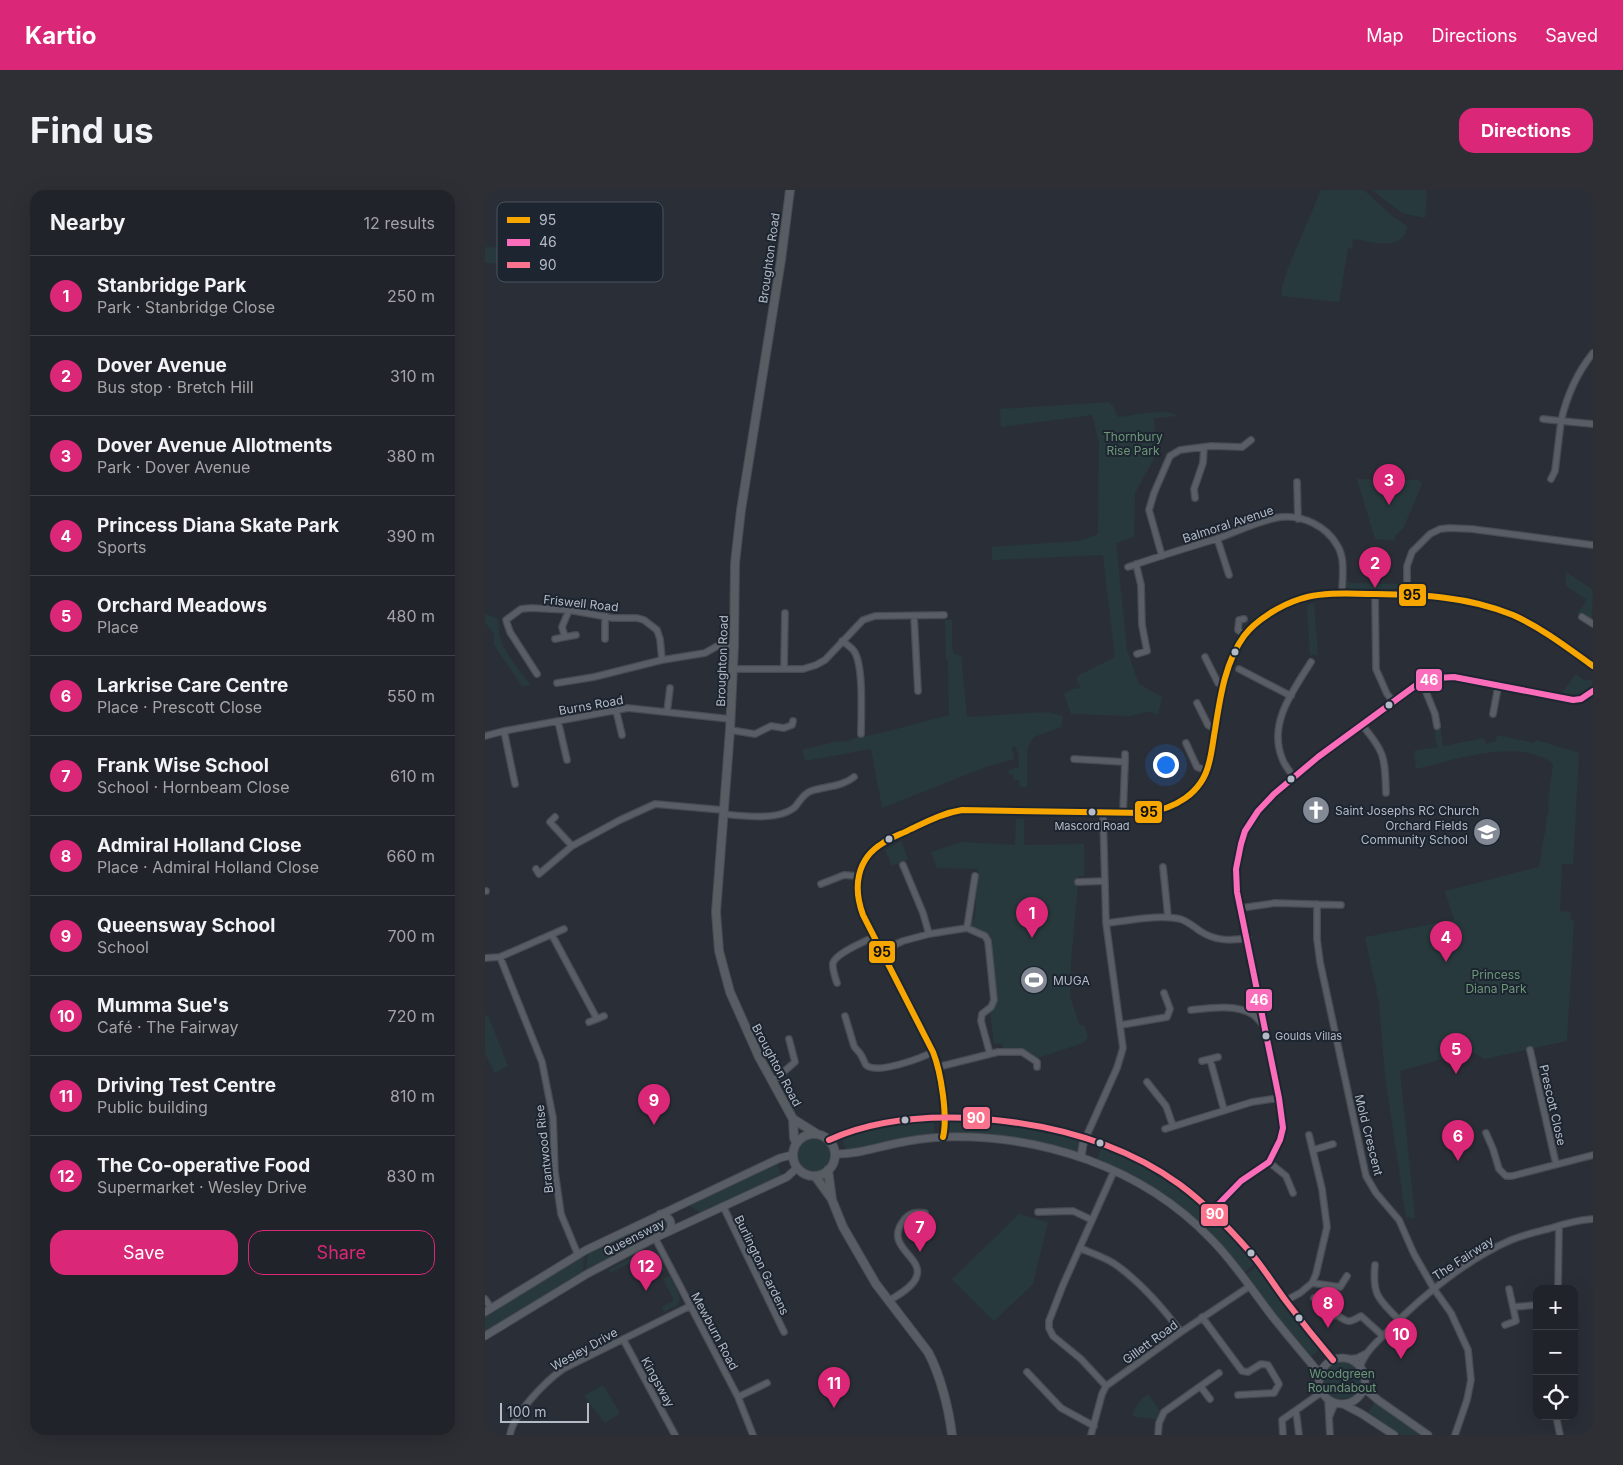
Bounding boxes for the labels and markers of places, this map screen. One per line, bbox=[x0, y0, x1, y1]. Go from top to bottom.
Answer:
pin: 3 bbox=[1373, 464, 1405, 505]
pin: 2 bbox=[1359, 547, 1391, 588]
unlabelled marker bbox=[1230, 647, 1240, 657]
unlabelled marker bbox=[1384, 700, 1394, 710]
unlabelled marker bbox=[1286, 774, 1296, 784]
church icon: Saint Josephs RC Church bbox=[1301, 795, 1331, 825]
place label: Saint Josephs RC Church bbox=[1335, 803, 1479, 818]
marker: Mascord Road bbox=[1087, 807, 1097, 817]
school or university icon: Orchard Fields Community School bbox=[1472, 817, 1502, 847]
place label: Orchard Fields Community School bbox=[1361, 818, 1468, 847]
place label: Mascord Road bbox=[1054, 819, 1130, 833]
unlabelled marker bbox=[884, 834, 894, 844]
pin: 1 bbox=[1016, 897, 1048, 938]
pin: 4 bbox=[1430, 921, 1462, 962]
sports icon: MUGA bbox=[1019, 965, 1049, 995]
place label: MUGA bbox=[1053, 973, 1090, 988]
place label: Goulds Villas bbox=[1275, 1029, 1342, 1043]
marker: Goulds Villas bbox=[1261, 1031, 1271, 1041]
pin: 5 bbox=[1440, 1033, 1472, 1074]
pin: 9 bbox=[638, 1084, 670, 1125]
unlabelled marker bbox=[900, 1115, 910, 1125]
pin: 6 bbox=[1442, 1120, 1474, 1161]
unlabelled marker bbox=[1095, 1138, 1105, 1148]
pin: 7 bbox=[904, 1211, 936, 1252]
unlabelled marker bbox=[1246, 1248, 1256, 1258]
pin: 12 bbox=[630, 1250, 662, 1291]
pin: 8 bbox=[1312, 1287, 1344, 1328]
unlabelled marker bbox=[1294, 1313, 1304, 1323]
pin: 10 bbox=[1385, 1318, 1417, 1359]
pin: 11 bbox=[818, 1367, 850, 1408]

